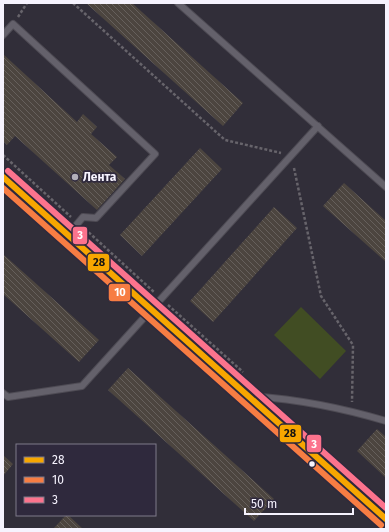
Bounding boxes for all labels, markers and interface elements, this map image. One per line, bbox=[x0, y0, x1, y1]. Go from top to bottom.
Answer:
place label: Лента bbox=[83, 170, 117, 184]
marker: Лента bbox=[70, 172, 80, 182]
line badge: 3 bbox=[72, 226, 88, 245]
text: 3 bbox=[76, 229, 83, 242]
line badge: 28 bbox=[87, 253, 110, 272]
text: 28 bbox=[93, 256, 106, 269]
line badge: 10 bbox=[108, 283, 131, 302]
text: 10 bbox=[114, 286, 126, 299]
line badge: 28 bbox=[279, 424, 302, 443]
text: 28 bbox=[284, 427, 297, 440]
line badge: 3 bbox=[306, 434, 322, 453]
text: 3 bbox=[310, 438, 317, 451]
legend bbox=[16, 444, 156, 516]
text: 28 bbox=[52, 453, 65, 467]
unlabelled marker bbox=[307, 459, 317, 469]
text: 10 bbox=[52, 473, 64, 487]
scale bar bbox=[245, 490, 353, 516]
text: 3 bbox=[52, 493, 58, 507]
text: 50 m bbox=[251, 497, 277, 511]

